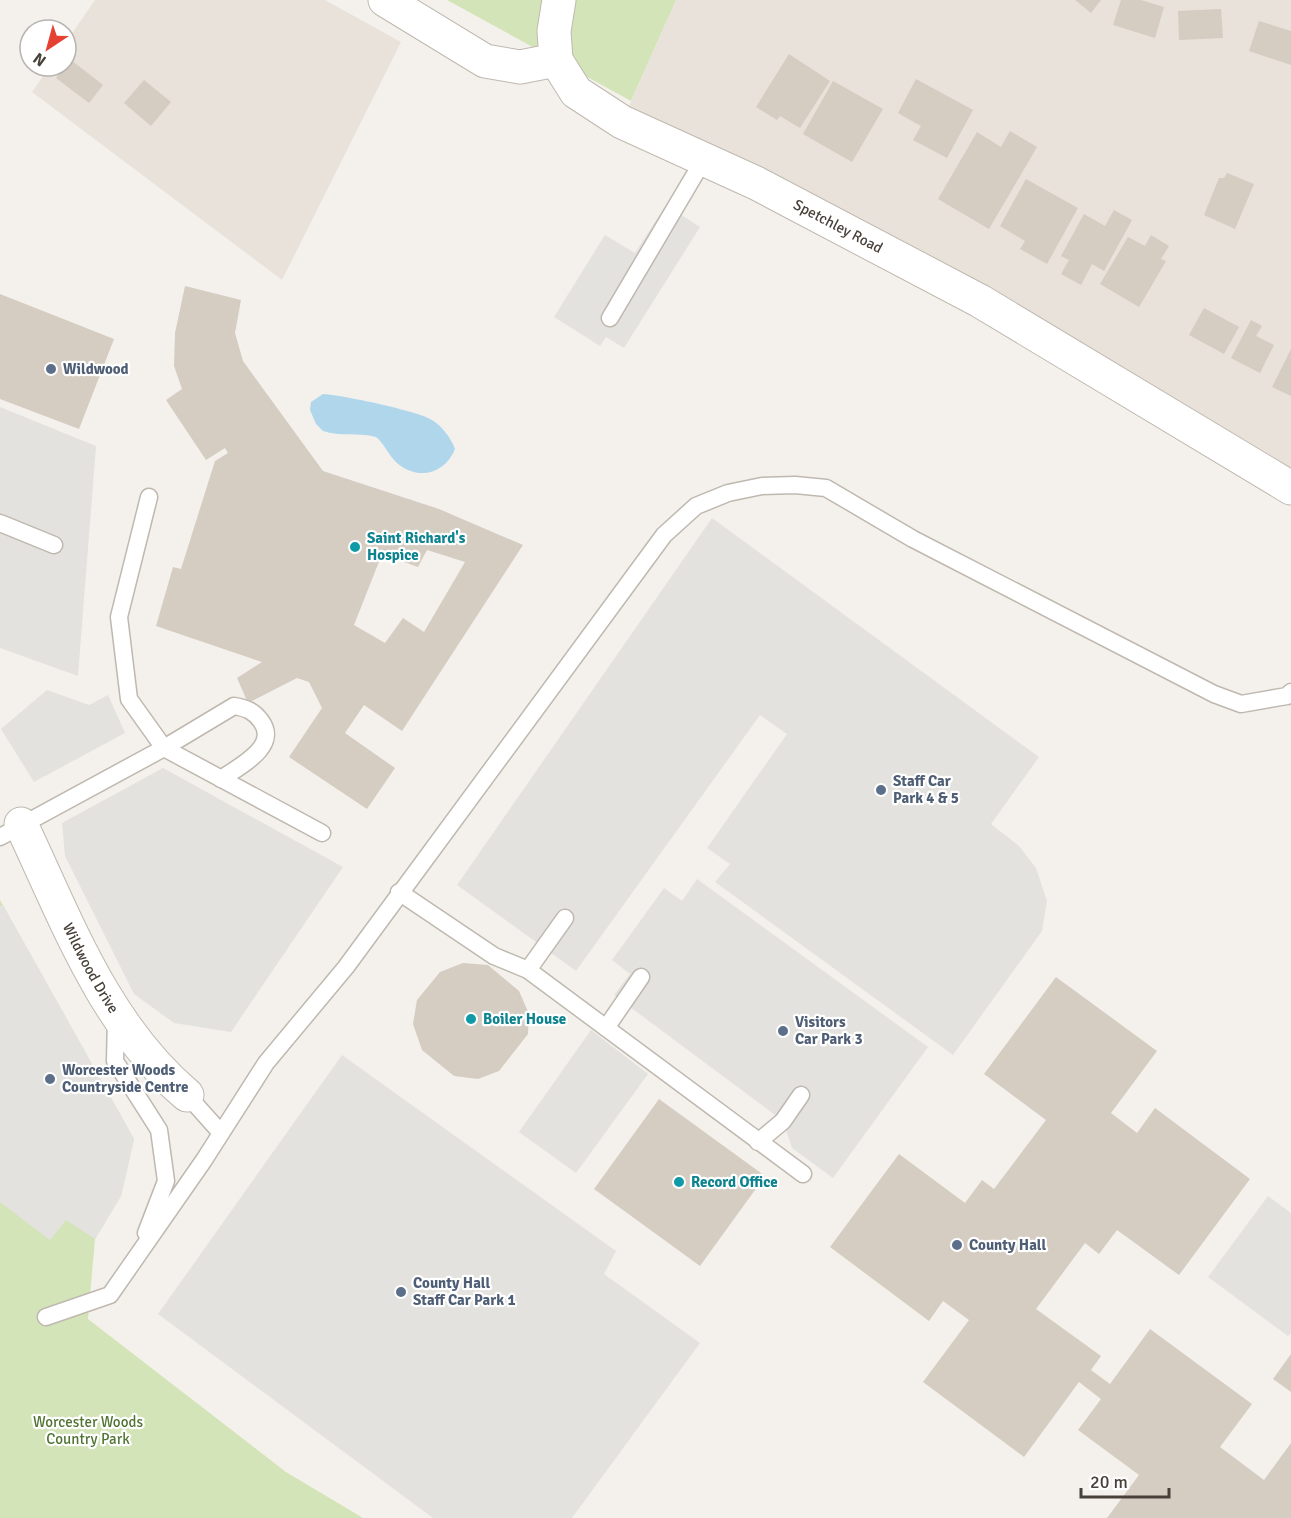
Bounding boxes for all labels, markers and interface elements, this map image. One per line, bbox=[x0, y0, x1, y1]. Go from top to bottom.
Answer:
north arrow bbox=[18, 18, 78, 78]
text: N bbox=[29, 48, 50, 71]
street label: Spetchley Road bbox=[790, 195, 886, 257]
place label: Wildwood bbox=[63, 360, 129, 378]
marker: Wildwood bbox=[44, 362, 58, 376]
place label: Saint Richard's Hospice bbox=[367, 529, 466, 564]
marker: Saint Richard's Hospice bbox=[348, 540, 362, 554]
place label: Staff Car Park 4 & 5 bbox=[893, 772, 959, 807]
marker: Staff Car Park 4 & 5 bbox=[874, 783, 888, 797]
street label: Wildwood Drive bbox=[59, 920, 123, 1017]
place label: Boiler House bbox=[483, 1010, 566, 1028]
marker: Boiler House bbox=[464, 1012, 478, 1026]
place label: Visitors Car Park 3 bbox=[795, 1013, 863, 1048]
marker: Visitors Car Park 3 bbox=[776, 1024, 790, 1038]
place label: Worcester Woods Countryside Centre bbox=[62, 1061, 188, 1096]
marker: Worcester Woods Countryside Centre bbox=[43, 1072, 57, 1086]
place label: Record Office bbox=[691, 1173, 778, 1191]
marker: Record Office bbox=[672, 1175, 686, 1189]
place label: County Hall bbox=[969, 1236, 1046, 1254]
marker: County Hall bbox=[950, 1238, 964, 1252]
place label: County Hall Staff Car Park 1 bbox=[413, 1274, 515, 1309]
marker: County Hall Staff Car Park 1 bbox=[394, 1285, 408, 1299]
park label: Worcester Woods Country Park bbox=[33, 1413, 143, 1448]
scale bar bbox=[1081, 1461, 1170, 1499]
text: 20 m bbox=[1090, 1471, 1128, 1493]

